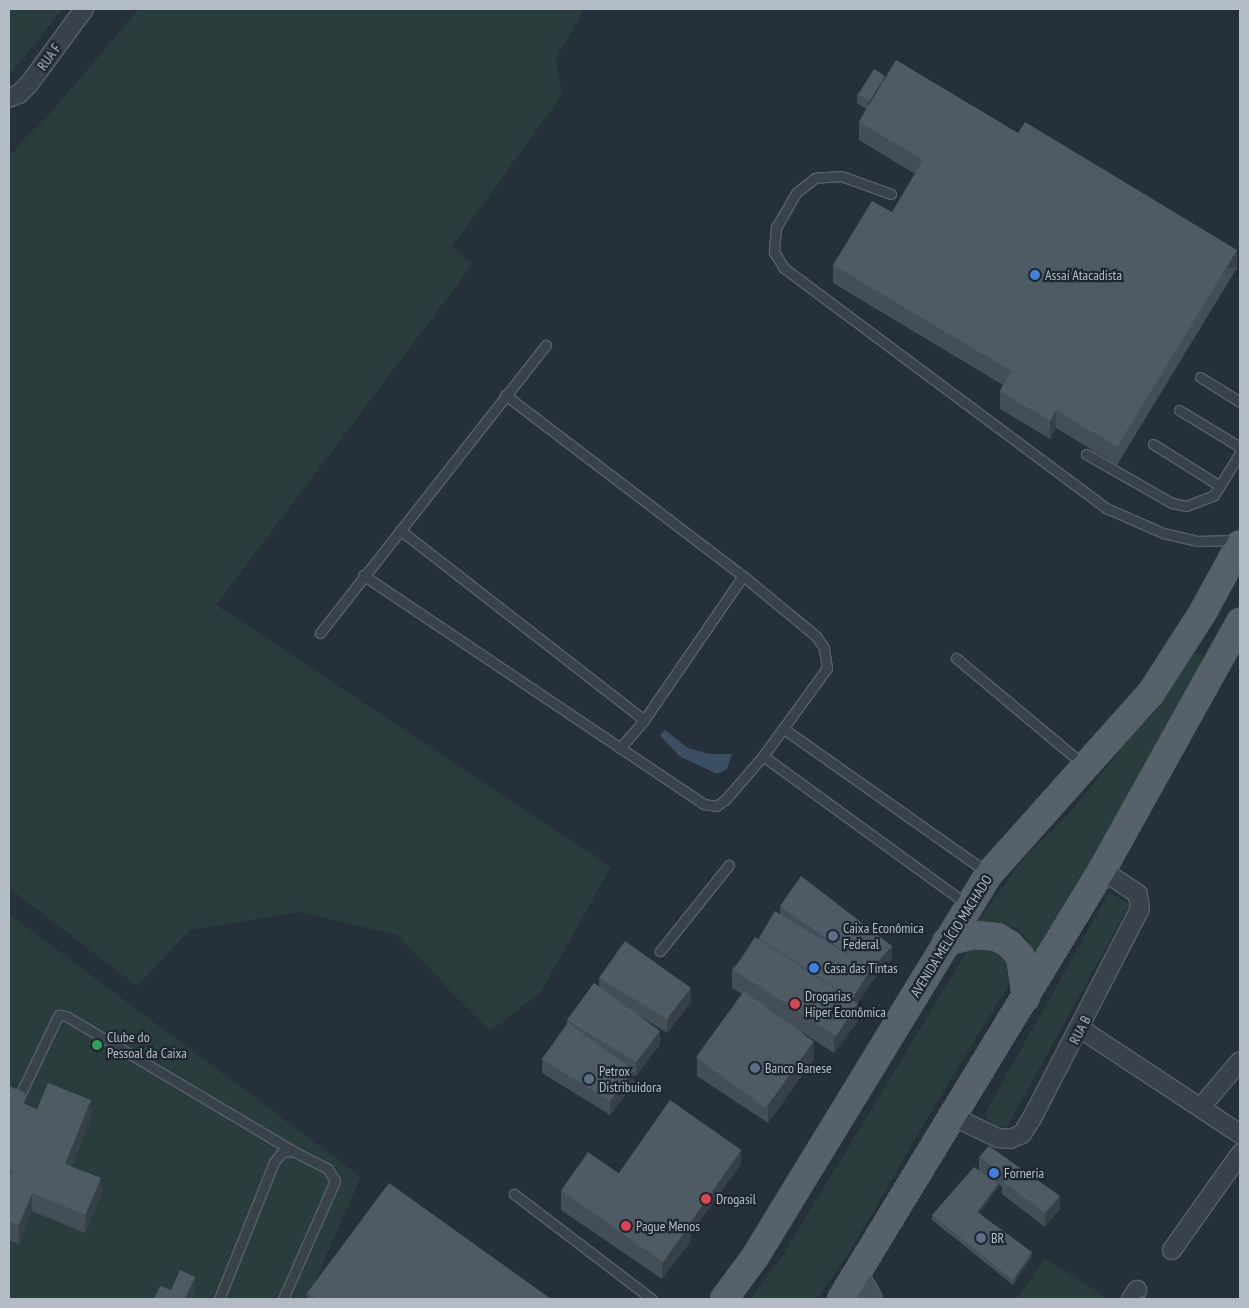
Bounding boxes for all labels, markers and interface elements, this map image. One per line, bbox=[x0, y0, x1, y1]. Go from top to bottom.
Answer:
street label: RUA F bbox=[34, 40, 64, 74]
place label: Assaí Atacadista bbox=[1045, 267, 1122, 283]
marker: Assaí Atacadista bbox=[1029, 269, 1041, 281]
street label: AVENIDA MELÍCIO MACHADO bbox=[906, 872, 996, 1000]
place label: Caixa Econômica Federal bbox=[843, 920, 924, 952]
marker: Caixa Econômica Federal bbox=[827, 930, 839, 942]
place label: Casa das Tintas bbox=[824, 960, 898, 976]
marker: Casa das Tintas bbox=[808, 962, 820, 974]
place label: Drogarias Hiper Econômica bbox=[805, 988, 886, 1020]
marker: Drogarias Hiper Econômica bbox=[789, 998, 801, 1010]
street label: RUA B bbox=[1066, 1013, 1094, 1047]
place label: Clube do Pessoal da Caixa bbox=[107, 1029, 187, 1062]
marker: Clube do Pessoal da Caixa bbox=[91, 1039, 103, 1051]
place label: Banco Banese bbox=[765, 1060, 832, 1076]
marker: Banco Banese bbox=[749, 1062, 761, 1074]
place label: Petrox Distribuidora bbox=[599, 1063, 662, 1096]
marker: Petrox Distribuidora bbox=[583, 1073, 595, 1085]
place label: Forneria bbox=[1004, 1165, 1044, 1181]
marker: Forneria bbox=[988, 1167, 1000, 1179]
place label: Drogasil bbox=[716, 1191, 756, 1207]
marker: Drogasil bbox=[700, 1193, 712, 1205]
place label: Pague Menos bbox=[636, 1218, 700, 1234]
marker: Pague Menos bbox=[620, 1220, 632, 1232]
place label: BR bbox=[991, 1230, 1004, 1246]
marker: BR bbox=[975, 1232, 987, 1244]

